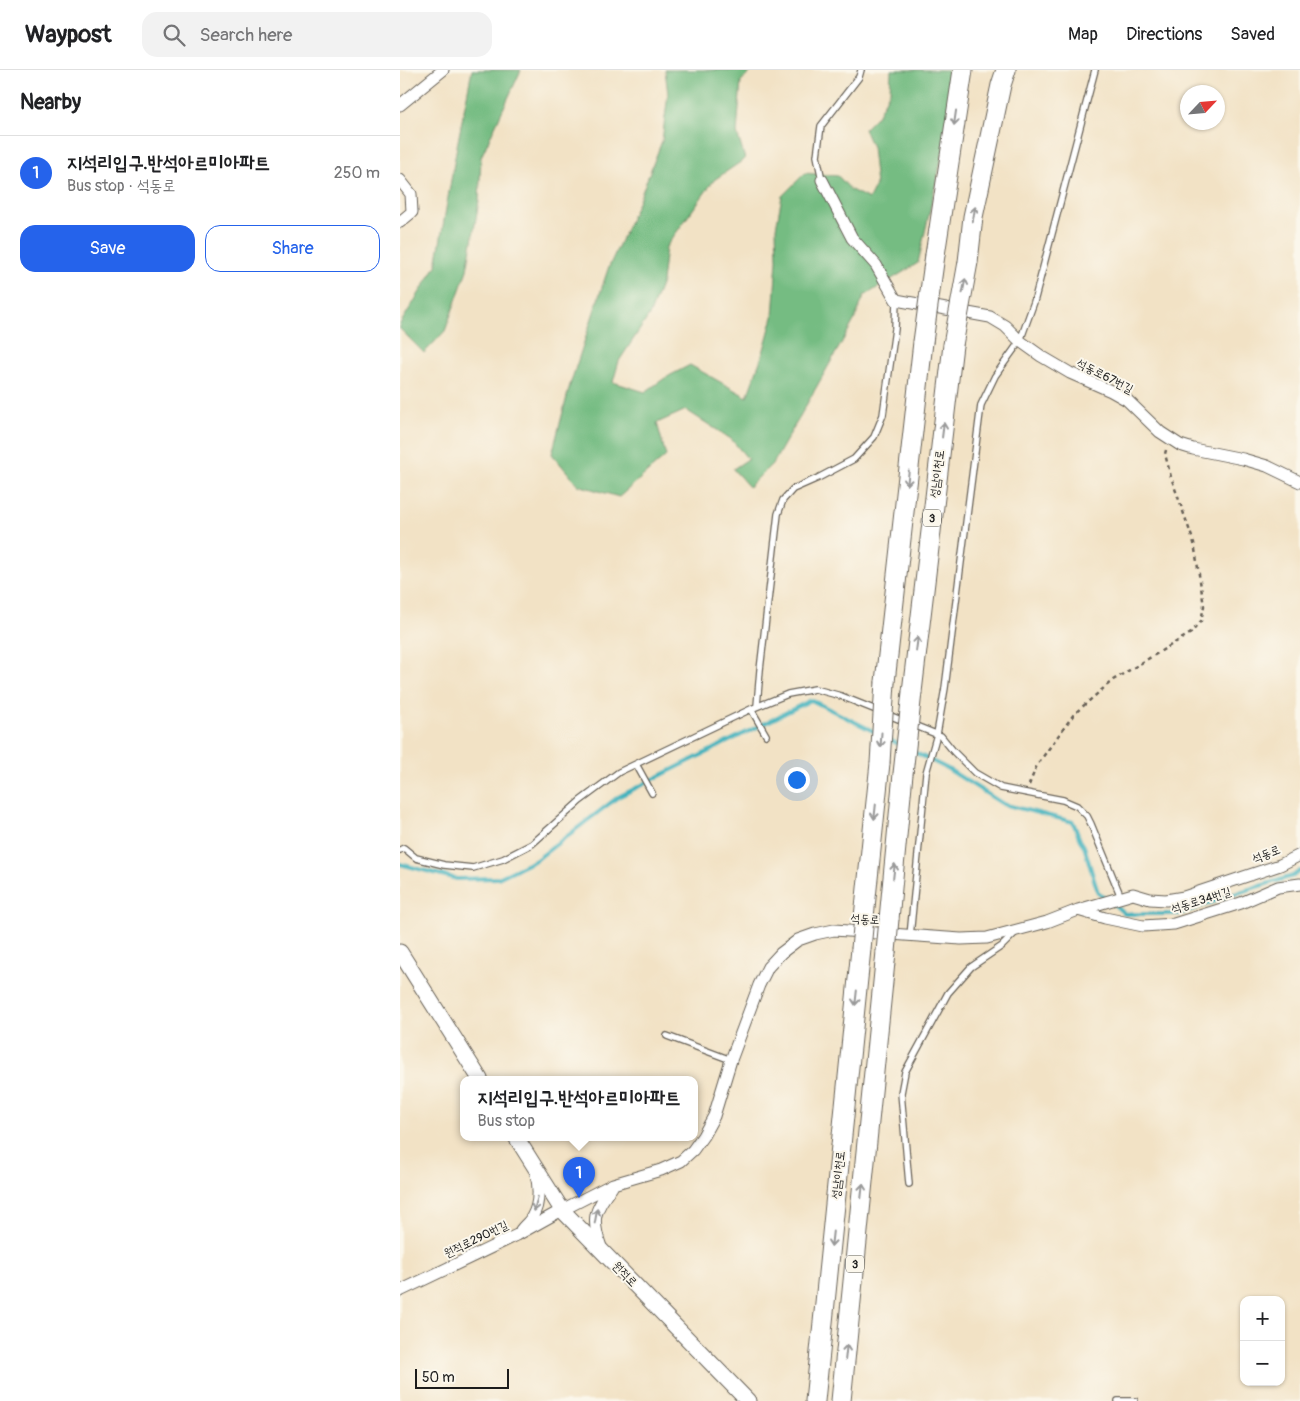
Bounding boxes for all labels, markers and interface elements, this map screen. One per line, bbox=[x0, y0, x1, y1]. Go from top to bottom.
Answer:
search box bbox=[142, 12, 492, 57]
text: Waypost bbox=[25, 20, 112, 49]
icon: search bbox=[160, 21, 188, 49]
text: Search here bbox=[200, 23, 292, 47]
text: Map bbox=[1068, 23, 1098, 46]
text: Directions bbox=[1126, 23, 1202, 46]
text: Saved bbox=[1230, 23, 1275, 46]
north arrow bbox=[1180, 85, 1225, 130]
text: Nearby bbox=[20, 89, 81, 116]
one-way arrow bbox=[950, 110, 960, 126]
text: 지석리입구.반석아르미아파트 bbox=[67, 151, 270, 175]
text: 1 bbox=[33, 163, 39, 183]
text: 250 m bbox=[334, 163, 380, 183]
text: Bus stop · 석동로 bbox=[67, 176, 175, 196]
one-way arrow bbox=[970, 206, 980, 222]
button: Save bbox=[20, 225, 195, 272]
button: Share bbox=[205, 225, 380, 272]
one-way arrow bbox=[959, 279, 969, 295]
street label: 석동로67번길 bbox=[1074, 356, 1136, 397]
one-way arrow bbox=[938, 422, 948, 438]
street label: 성남이천로 bbox=[927, 449, 948, 499]
one-way arrow bbox=[903, 469, 913, 485]
road number: 3 bbox=[923, 509, 941, 526]
one-way arrow bbox=[912, 636, 922, 652]
one-way arrow bbox=[877, 732, 886, 748]
your location bbox=[784, 767, 810, 793]
one-way arrow bbox=[870, 803, 880, 819]
street label: 석동로 bbox=[1250, 842, 1282, 867]
one-way arrow bbox=[889, 863, 899, 879]
street label: 석동로34번길 bbox=[1169, 884, 1233, 917]
street label: 석동로 bbox=[850, 911, 880, 928]
one-way arrow bbox=[851, 990, 861, 1006]
popup bbox=[460, 1076, 698, 1141]
text: 지석리입구.반석아르미아파트 bbox=[478, 1086, 680, 1110]
text: Bus stop bbox=[478, 1111, 535, 1131]
street label: 성남이천로 bbox=[829, 1150, 848, 1200]
pin: 1 bbox=[563, 1157, 595, 1198]
one-way arrow bbox=[857, 1183, 867, 1199]
one-way arrow bbox=[531, 1195, 540, 1211]
one-way arrow bbox=[592, 1209, 602, 1225]
street label: 원적로290번길 bbox=[442, 1217, 511, 1261]
one-way arrow bbox=[827, 1231, 836, 1247]
road number: 3 bbox=[846, 1256, 864, 1272]
street label: 원적로 bbox=[609, 1259, 640, 1290]
map controls bbox=[1240, 1296, 1285, 1386]
button: + bbox=[1240, 1296, 1285, 1341]
button: − bbox=[1240, 1341, 1285, 1386]
one-way arrow bbox=[841, 1345, 851, 1361]
scale bar bbox=[415, 1366, 509, 1389]
text: 50 m bbox=[422, 1369, 455, 1386]

